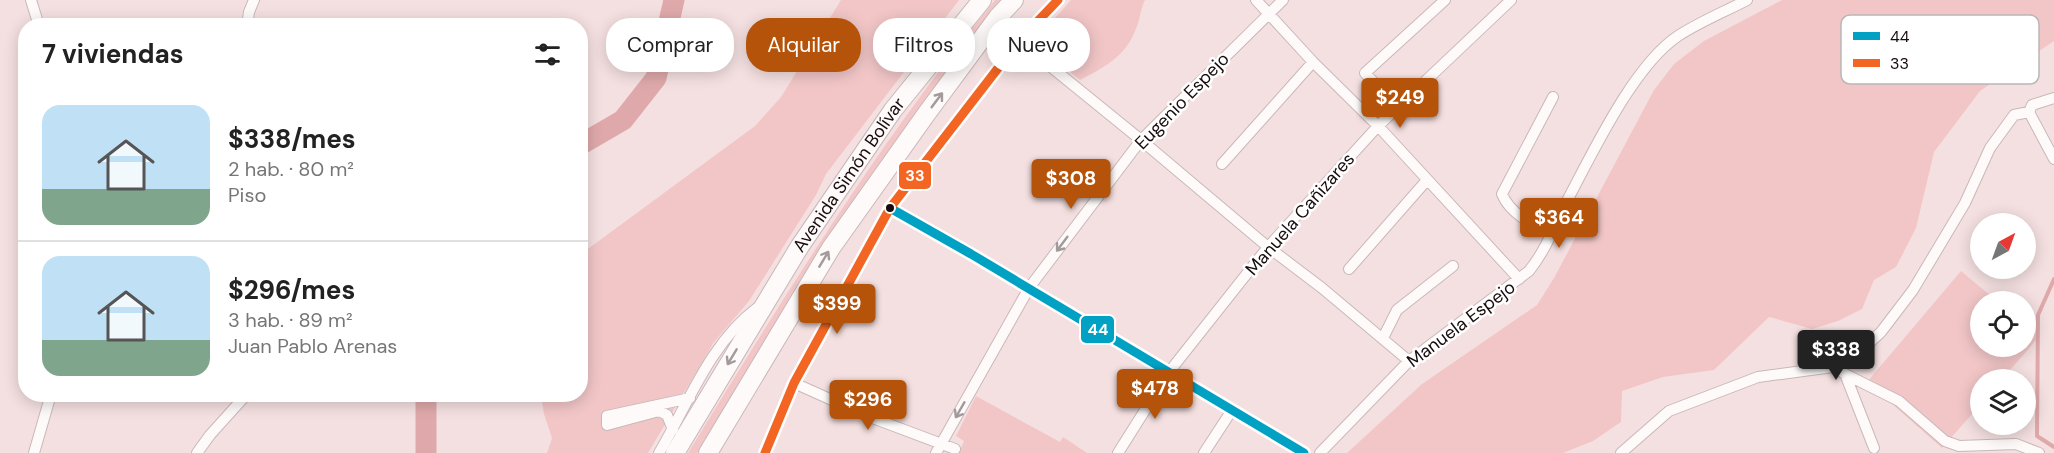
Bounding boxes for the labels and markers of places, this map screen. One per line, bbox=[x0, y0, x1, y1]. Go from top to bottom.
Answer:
pin: $249 bbox=[1364, 78, 1436, 129]
pin: $308 bbox=[1035, 159, 1107, 210]
pin: $364 bbox=[1523, 198, 1595, 249]
unlabelled marker bbox=[884, 202, 896, 214]
pin: $399 bbox=[801, 284, 873, 335]
pin: $338 bbox=[1800, 330, 1872, 381]
pin: $478 bbox=[1119, 369, 1191, 420]
pin: $296 bbox=[832, 380, 904, 431]

